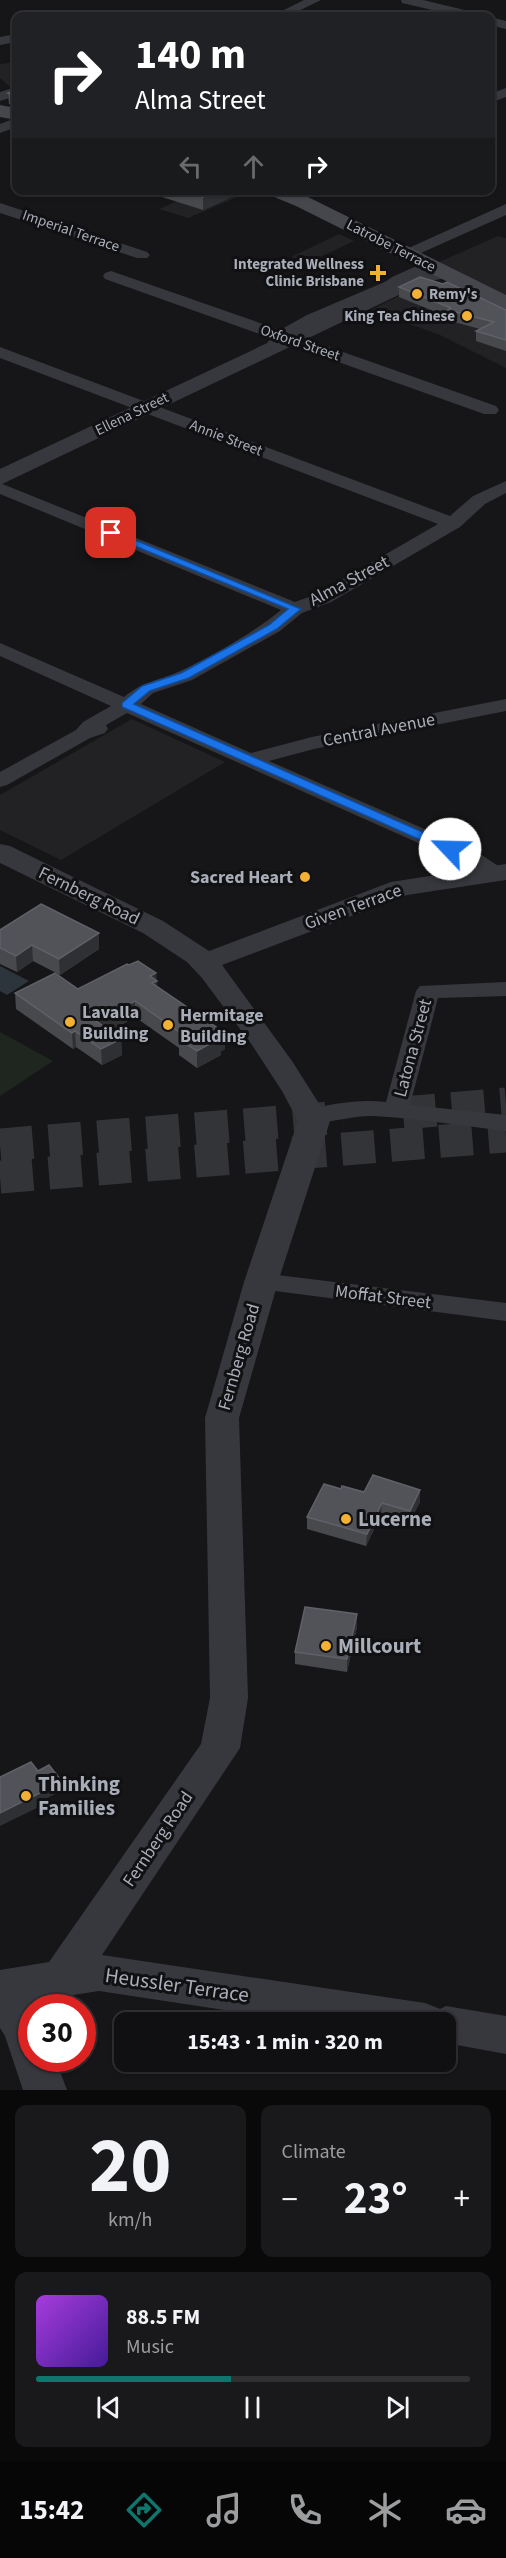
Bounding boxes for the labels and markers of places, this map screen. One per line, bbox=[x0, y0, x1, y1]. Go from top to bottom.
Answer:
place label: Integrated Wellness Clinic Brisbane bbox=[234, 254, 364, 292]
marker: Integrated Wellness Clinic Brisbane bbox=[369, 264, 387, 282]
place label: Remy's bbox=[429, 284, 478, 305]
marker: Remy's bbox=[410, 287, 424, 301]
place label: King Tea Chinese bbox=[344, 306, 455, 327]
marker: King Tea Chinese bbox=[460, 309, 474, 323]
pin bbox=[85, 507, 136, 558]
place label: Sacred Heart bbox=[190, 865, 293, 890]
marker: Sacred Heart bbox=[298, 870, 312, 884]
place label: Lavalla Building bbox=[82, 1000, 149, 1046]
place label: Hermitage Building bbox=[180, 1003, 264, 1049]
marker: Lavalla Building bbox=[63, 1015, 77, 1029]
marker: Hermitage Building bbox=[161, 1018, 175, 1032]
place label: Lucerne bbox=[358, 1504, 432, 1534]
marker: Lucerne bbox=[339, 1512, 353, 1526]
place label: Millcourt bbox=[338, 1631, 421, 1661]
marker: Millcourt bbox=[319, 1639, 333, 1653]
place label: Thinking Families bbox=[38, 1769, 120, 1823]
marker: Thinking Families bbox=[19, 1789, 33, 1803]

